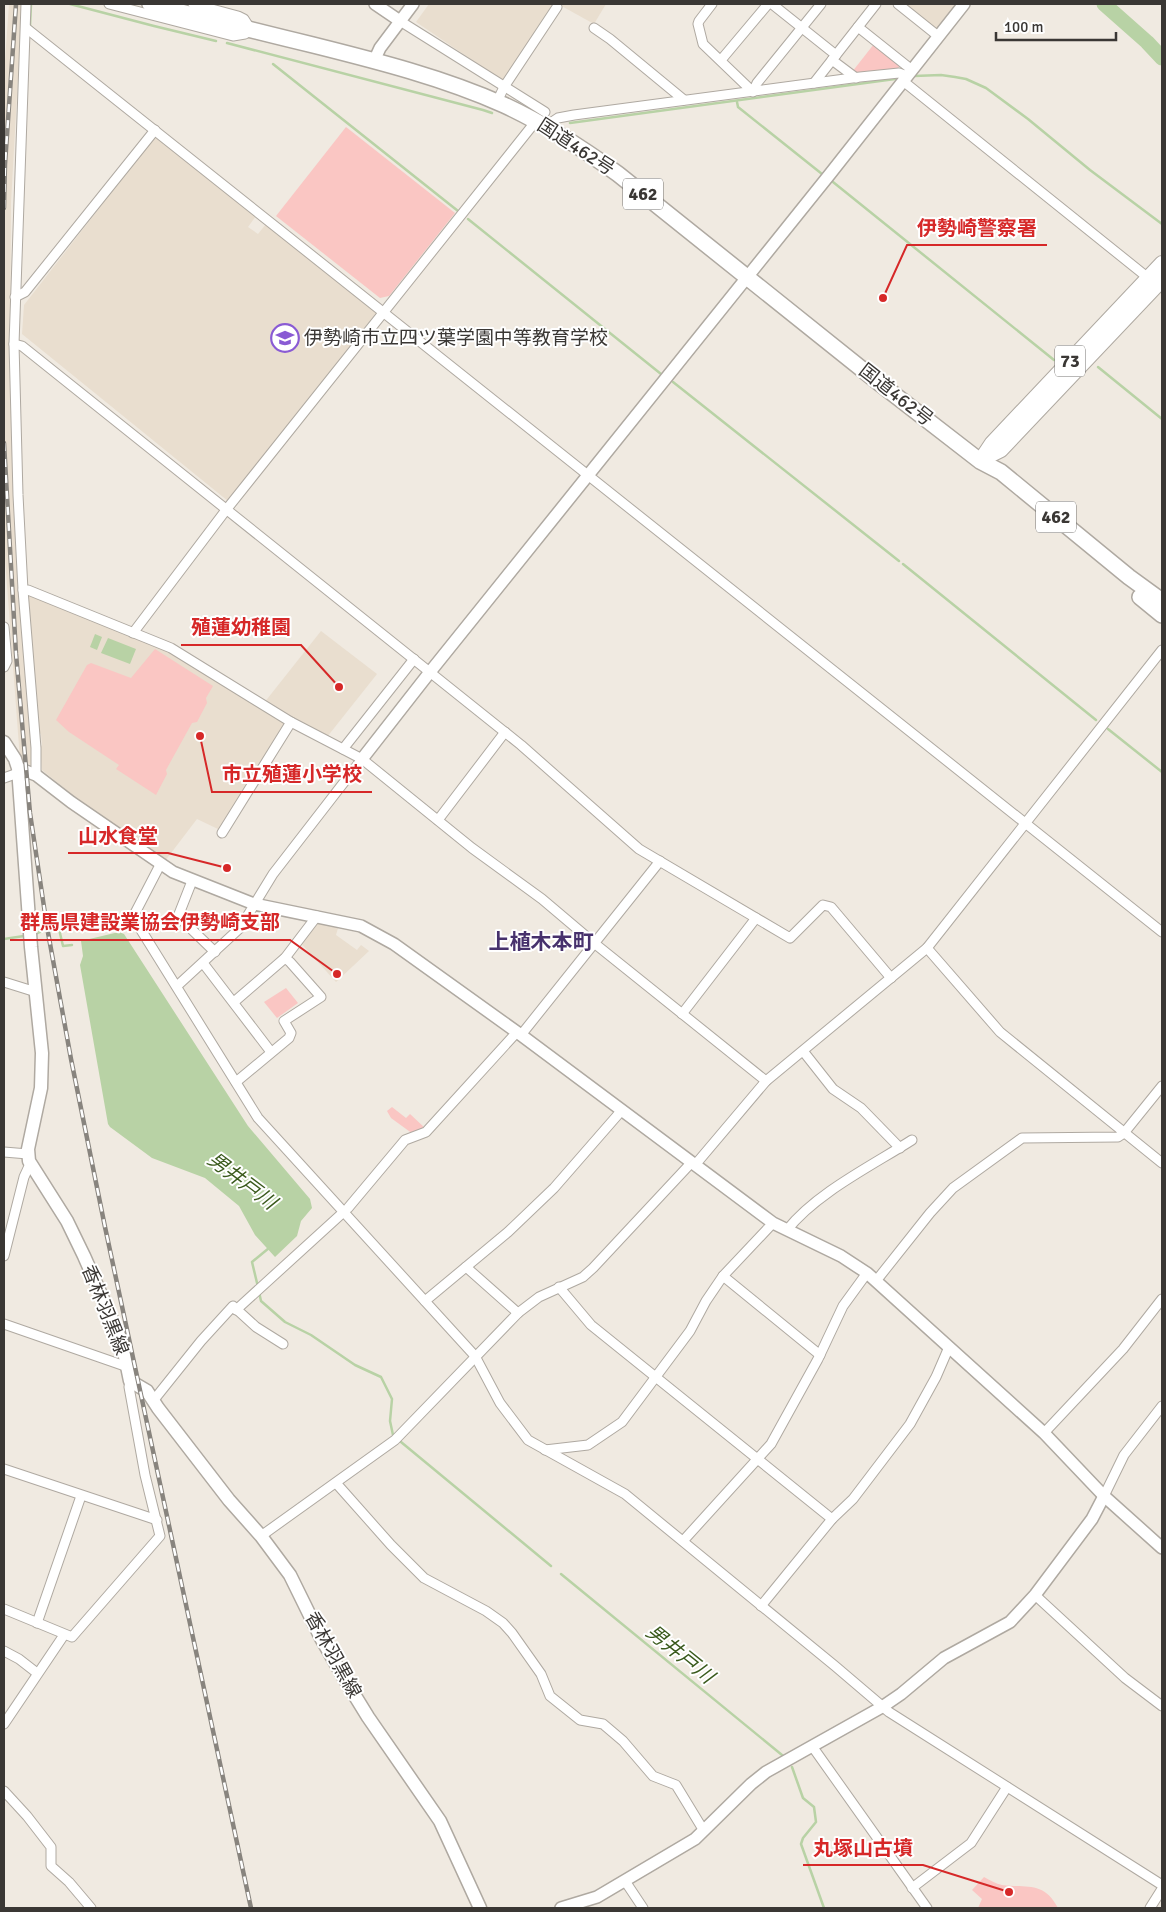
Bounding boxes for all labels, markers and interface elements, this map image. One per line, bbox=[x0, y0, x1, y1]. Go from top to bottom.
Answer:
scale bar bbox=[996, 10, 1116, 42]
text: 100 m bbox=[1004, 18, 1044, 36]
street label: 国道462号 bbox=[533, 113, 619, 181]
road number: 462 bbox=[623, 178, 663, 210]
callout: 伊勢崎警察署 bbox=[907, 210, 1047, 245]
text: 伊勢崎警察署 bbox=[917, 216, 1037, 241]
school or university icon: 伊勢崎市立四ツ葉学園中等教育学校 bbox=[270, 323, 300, 353]
place label: 伊勢崎市立四ツ葉学園中等教育学校 bbox=[304, 326, 608, 350]
road number: 73 bbox=[1055, 346, 1085, 376]
street label: 国道462号 bbox=[854, 359, 938, 431]
road number: 462 bbox=[1036, 502, 1076, 532]
callout: 殖蓮幼稚園 bbox=[181, 610, 301, 645]
text: 殖蓮幼稚園 bbox=[191, 615, 291, 640]
callout: 市立殖蓮小学校 bbox=[212, 757, 372, 792]
text: 市立殖蓮小学校 bbox=[222, 762, 362, 787]
callout: 山水食堂 bbox=[68, 818, 168, 853]
text: 山水食堂 bbox=[78, 824, 158, 849]
callout: 群馬県建設業協会伊勢崎支部 bbox=[10, 905, 290, 940]
text: 群馬県建設業協会伊勢崎支部 bbox=[20, 910, 280, 935]
district label: 上植木本町 bbox=[489, 929, 594, 955]
water label: 男井戸川 bbox=[203, 1147, 283, 1216]
street label: 香林羽黒線 bbox=[76, 1261, 134, 1359]
street label: 香林羽黒線 bbox=[299, 1608, 367, 1702]
water label: 男井戸川 bbox=[641, 1619, 721, 1690]
callout: 丸塚山古墳 bbox=[803, 1830, 923, 1865]
text: 丸塚山古墳 bbox=[813, 1836, 913, 1861]

